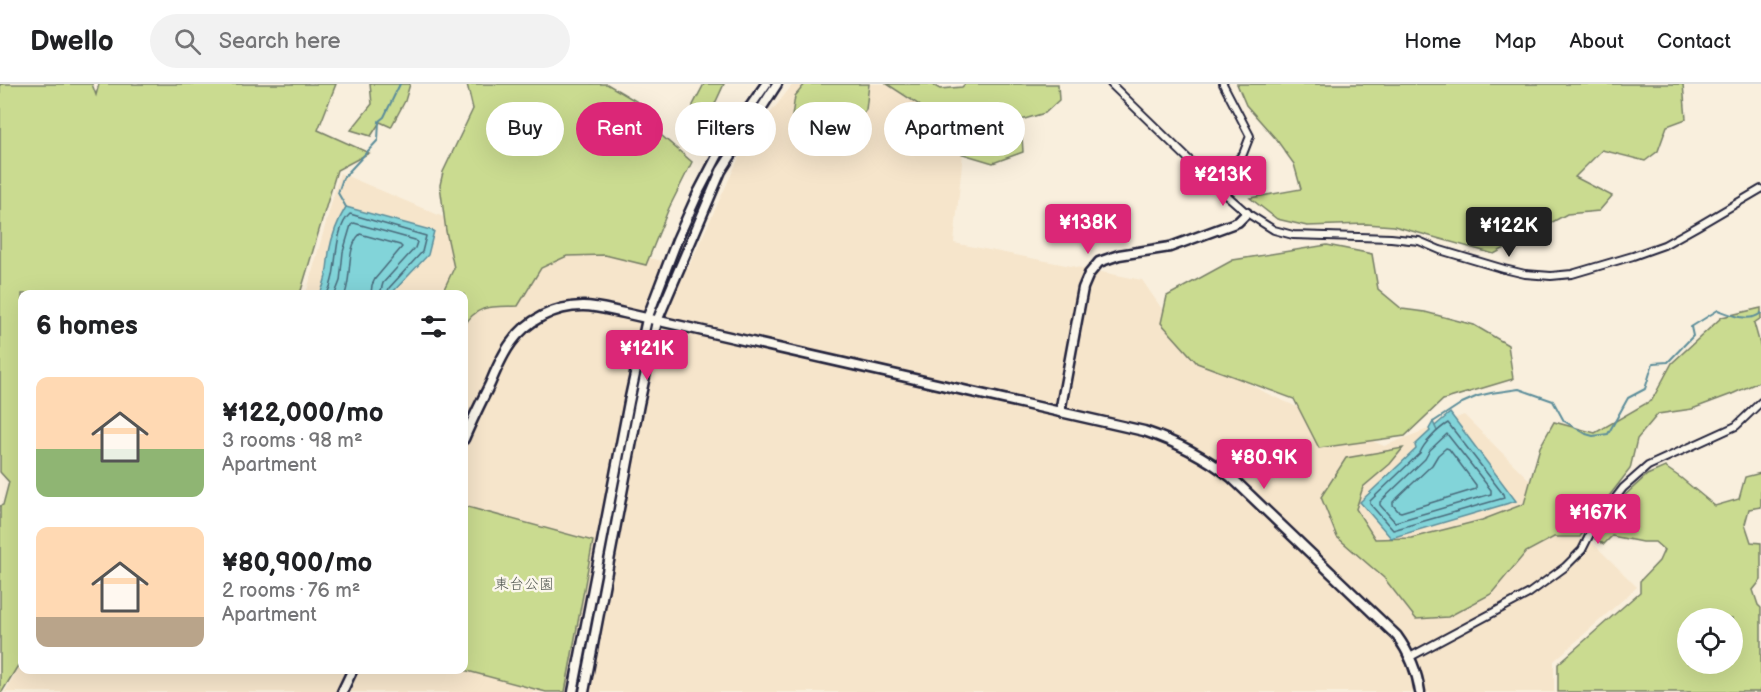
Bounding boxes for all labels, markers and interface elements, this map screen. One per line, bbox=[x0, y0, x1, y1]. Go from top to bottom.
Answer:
search box bbox=[150, 14, 570, 68]
text: Dwello bbox=[30, 25, 114, 58]
icon: search bbox=[171, 25, 204, 58]
text: Search here bbox=[219, 28, 341, 55]
text: Home bbox=[1404, 29, 1461, 54]
text: Map bbox=[1494, 29, 1536, 54]
text: About bbox=[1569, 29, 1624, 54]
text: Contact bbox=[1657, 29, 1731, 54]
chip: Buy bbox=[486, 102, 564, 156]
chip: Rent bbox=[576, 102, 663, 156]
chip: Filters bbox=[675, 102, 776, 156]
chip: New bbox=[788, 102, 872, 156]
chip: Apartment bbox=[884, 102, 1025, 156]
pin: ¥213K bbox=[1181, 156, 1265, 207]
text: ¥213K bbox=[1194, 163, 1252, 187]
pin: ¥138K bbox=[1046, 204, 1130, 255]
pin: ¥122K bbox=[1467, 207, 1551, 258]
text: ¥138K bbox=[1059, 211, 1117, 235]
text: ¥122K bbox=[1480, 214, 1538, 238]
icon: filters bbox=[417, 310, 450, 343]
text: 6 homes bbox=[36, 311, 138, 342]
pin: ¥121K bbox=[605, 330, 689, 381]
text: ¥121K bbox=[620, 337, 674, 361]
text: ¥122,000/mo bbox=[222, 398, 384, 429]
icon: home bbox=[84, 401, 156, 473]
text: 3 rooms · 98 m² bbox=[222, 429, 363, 453]
pin: ¥80.9K bbox=[1215, 439, 1313, 490]
text: ¥80.9K bbox=[1231, 446, 1297, 470]
text: Apartment bbox=[222, 453, 317, 477]
pin: ¥167K bbox=[1556, 494, 1640, 545]
text: ¥167K bbox=[1569, 501, 1627, 525]
text: ¥80,900/mo bbox=[222, 548, 372, 579]
icon: home bbox=[84, 551, 156, 623]
park label: 東台公園 bbox=[494, 575, 554, 594]
text: 2 rooms · 76 m² bbox=[222, 579, 360, 603]
text: Apartment bbox=[222, 603, 317, 627]
map controls bbox=[1677, 608, 1743, 674]
button: locate bbox=[1677, 608, 1743, 674]

